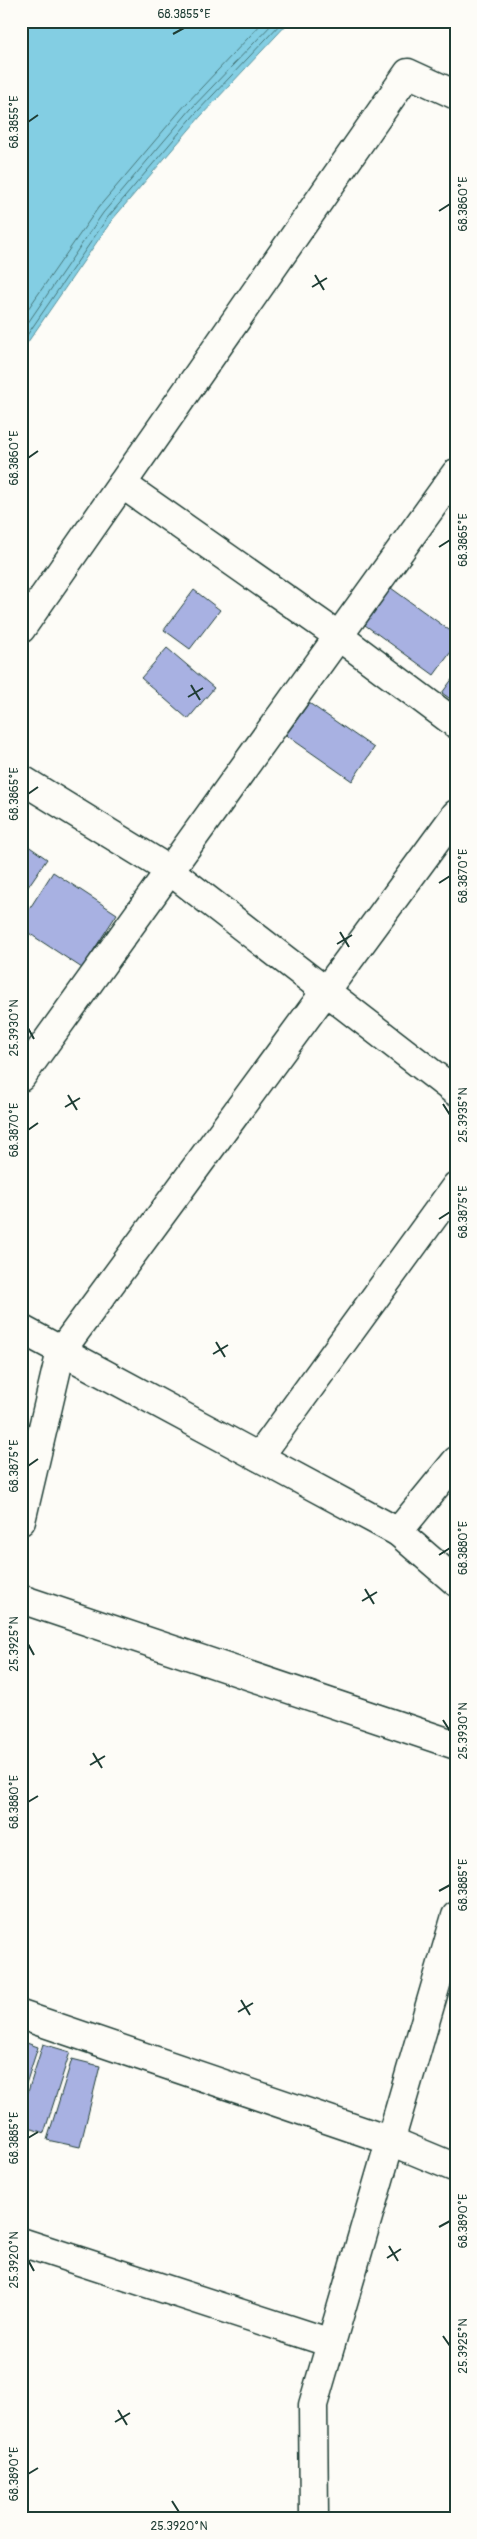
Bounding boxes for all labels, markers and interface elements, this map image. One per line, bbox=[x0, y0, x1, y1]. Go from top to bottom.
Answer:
text: 68.3855°E bbox=[158, 7, 210, 22]
text: 68.3855°E bbox=[7, 96, 22, 148]
text: 68.3860°E bbox=[456, 176, 471, 232]
text: 68.3860°E bbox=[7, 430, 22, 486]
text: 68.3865°E bbox=[456, 513, 471, 567]
text: 68.3865°E bbox=[7, 767, 22, 821]
text: 68.3870°E bbox=[456, 849, 471, 903]
text: 25.3930°N bbox=[7, 1000, 22, 1056]
text: 25.3935°N bbox=[456, 1087, 471, 1143]
text: 68.3870°E bbox=[7, 1103, 22, 1157]
text: 68.3875°E bbox=[456, 1186, 471, 1238]
text: 68.3875°E bbox=[7, 1440, 22, 1492]
text: 68.3880°E bbox=[456, 1521, 471, 1575]
text: 25.3925°N bbox=[7, 1616, 22, 1672]
text: 25.3930°N bbox=[456, 1703, 471, 1759]
text: 68.3880°E bbox=[7, 1775, 22, 1829]
text: 68.3885°E bbox=[456, 1859, 471, 1911]
text: 68.3885°E bbox=[7, 2112, 22, 2164]
text: 68.3890°E bbox=[456, 2194, 471, 2248]
text: 25.3920°N bbox=[7, 2232, 22, 2289]
text: 25.3925°N bbox=[456, 2318, 471, 2374]
text: 68.3890°E bbox=[7, 2447, 22, 2501]
text: 25.3920°N bbox=[151, 2519, 208, 2534]

